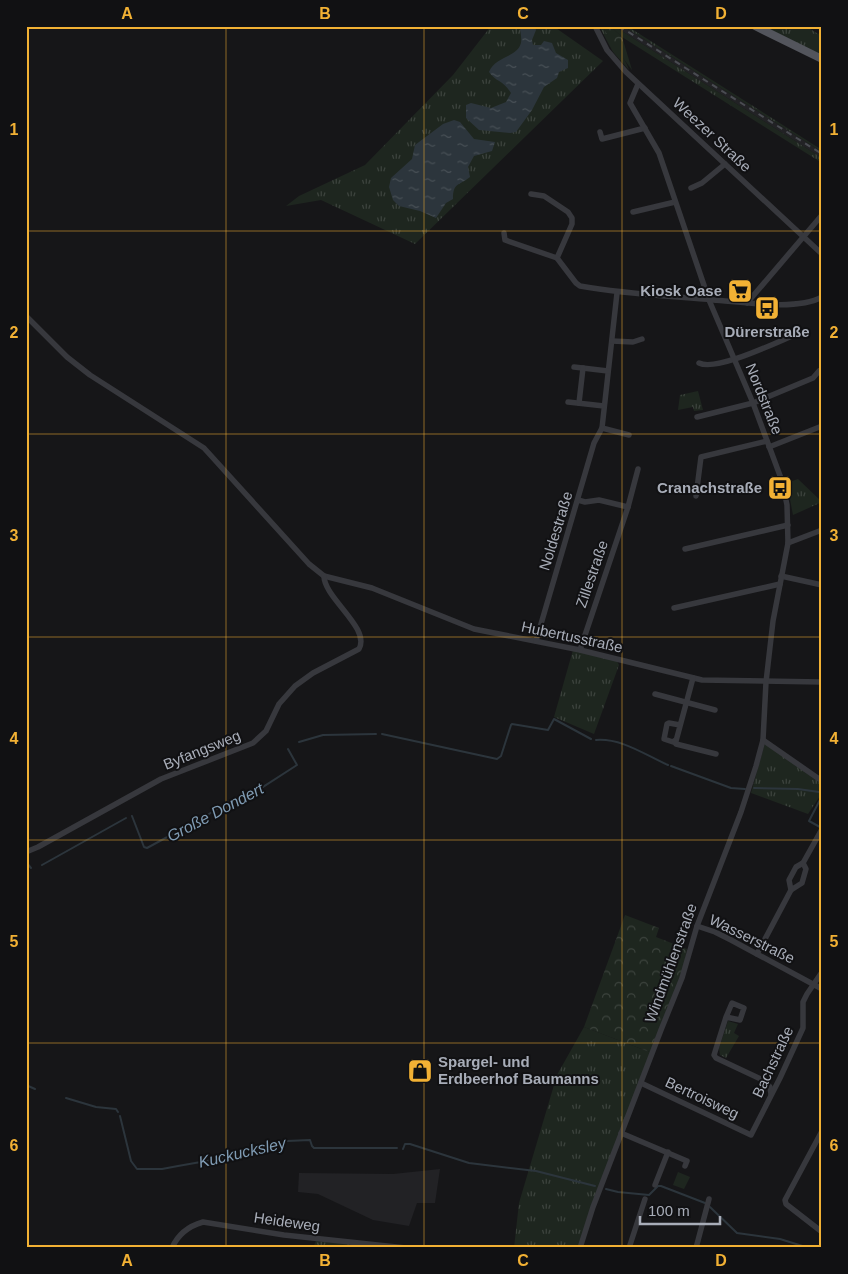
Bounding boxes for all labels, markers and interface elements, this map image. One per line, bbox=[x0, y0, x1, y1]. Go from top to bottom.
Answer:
text: A bbox=[121, 5, 133, 22]
text: B bbox=[319, 5, 331, 22]
text: C bbox=[517, 5, 529, 22]
text: D bbox=[715, 5, 727, 22]
street label: Weezer Straße bbox=[670, 94, 755, 175]
text: 1 bbox=[10, 121, 19, 138]
text: 1 bbox=[830, 121, 839, 138]
supermarket icon: Kiosk Oase bbox=[727, 278, 753, 304]
place label: Kiosk Oase bbox=[640, 282, 722, 299]
bus stop icon: Dürerstraße bbox=[754, 295, 780, 321]
place label: Dürerstraße bbox=[724, 323, 810, 340]
text: 2 bbox=[10, 324, 19, 341]
text: 2 bbox=[830, 324, 839, 341]
street label: Nordstraße bbox=[743, 361, 786, 437]
bus stop icon: Cranachstraße bbox=[767, 475, 793, 501]
place label: Cranachstraße bbox=[657, 479, 762, 496]
street label: Noldestraße bbox=[535, 489, 576, 572]
text: 3 bbox=[10, 527, 19, 544]
text: 3 bbox=[830, 527, 839, 544]
street label: Zillestraße bbox=[572, 538, 611, 610]
street label: Hubertusstraße bbox=[520, 617, 624, 656]
street label: Byfangsweg bbox=[161, 726, 243, 773]
text: 4 bbox=[10, 730, 19, 747]
text: 4 bbox=[830, 730, 839, 747]
water label: Große Dondert bbox=[164, 780, 267, 845]
street label: Windmühlenstraße bbox=[641, 901, 700, 1025]
street label: Wasserstraße bbox=[707, 911, 798, 967]
text: 5 bbox=[10, 933, 19, 950]
text: 5 bbox=[830, 933, 839, 950]
street label: Bachstraße bbox=[749, 1023, 796, 1100]
place label: Spargel- und Erdbeerhof Baumanns bbox=[438, 1053, 599, 1087]
shop icon: Spargel- und Erdbeerhof Baumanns bbox=[407, 1058, 433, 1084]
street label: Bertroisweg bbox=[663, 1073, 742, 1122]
water label: Kuckucksley bbox=[197, 1134, 288, 1171]
text: 6 bbox=[10, 1137, 19, 1154]
text: 6 bbox=[830, 1137, 839, 1154]
scale bar bbox=[640, 1194, 720, 1226]
text: 100 m bbox=[648, 1202, 690, 1219]
street label: Heideweg bbox=[253, 1208, 321, 1235]
text: A bbox=[121, 1252, 133, 1269]
text: B bbox=[319, 1252, 331, 1269]
text: C bbox=[517, 1252, 529, 1269]
text: D bbox=[715, 1252, 727, 1269]

